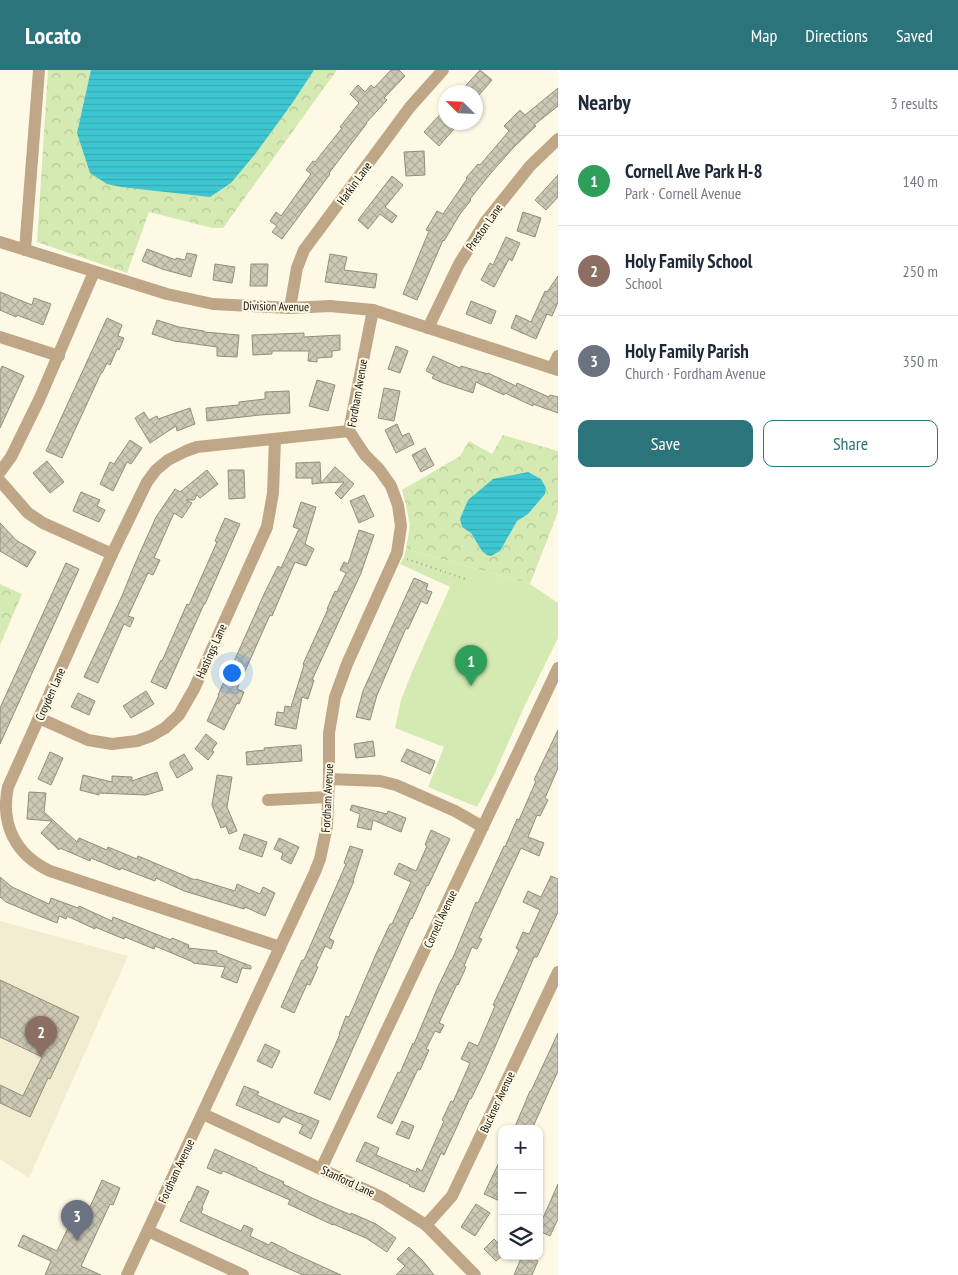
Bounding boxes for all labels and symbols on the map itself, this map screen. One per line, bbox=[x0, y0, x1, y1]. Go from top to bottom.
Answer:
north arrow bbox=[438, 85, 483, 130]
street label: Harkin Lane bbox=[333, 159, 375, 207]
street label: Preston Lane bbox=[463, 201, 505, 253]
street label: Division Avenue bbox=[243, 298, 309, 314]
street label: Fordham Avenue bbox=[344, 358, 370, 428]
street label: Hastings Lane bbox=[192, 621, 230, 681]
pin: 1 bbox=[455, 645, 487, 686]
your location bbox=[219, 660, 245, 686]
street label: Croyden Lane bbox=[32, 665, 68, 723]
street label: Fordham Avenue bbox=[318, 763, 336, 833]
street label: Cornell Avenue bbox=[420, 888, 460, 950]
pin: 2 bbox=[25, 1016, 57, 1057]
street label: Buckner Avenue bbox=[476, 1069, 518, 1135]
street label: Fordham Avenue bbox=[155, 1136, 197, 1205]
street label: Stanford Lane bbox=[319, 1162, 377, 1200]
pin: 3 bbox=[61, 1200, 93, 1241]

